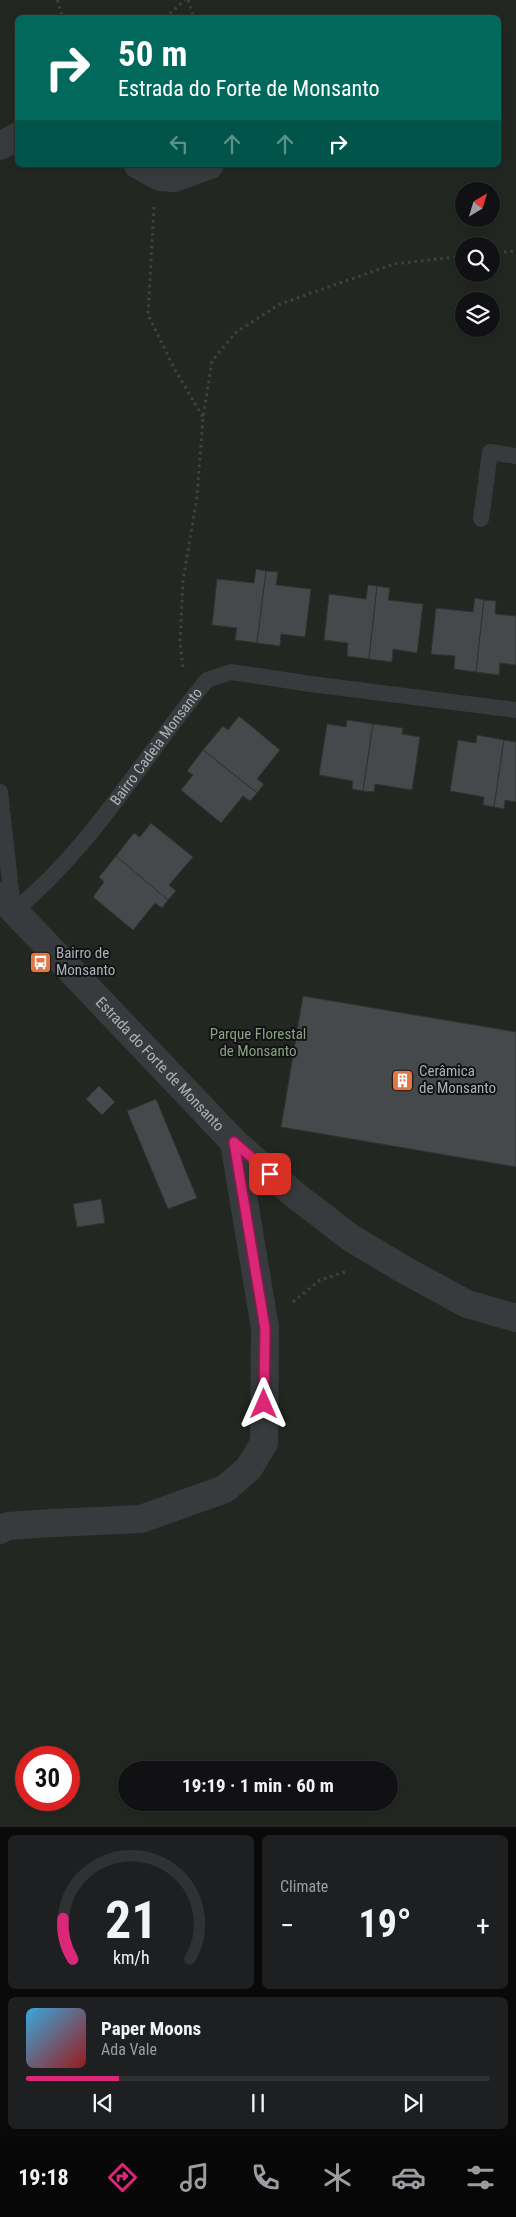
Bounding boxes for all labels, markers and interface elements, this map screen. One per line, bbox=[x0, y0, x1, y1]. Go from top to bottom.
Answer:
text: 50 m bbox=[118, 34, 187, 75]
icon: right bbox=[35, 35, 100, 100]
text: Estrada do Forte de Monsanto bbox=[118, 76, 379, 101]
icon: left bbox=[165, 130, 193, 158]
icon: ahead bbox=[218, 130, 246, 158]
icon: ahead bbox=[271, 130, 299, 158]
icon: right bbox=[324, 130, 352, 158]
north arrow bbox=[455, 182, 500, 228]
map controls bbox=[455, 182, 500, 337]
button: search bbox=[455, 237, 500, 282]
button: layers bbox=[455, 292, 500, 337]
street label: Bairro Cadeia Monsanto bbox=[106, 684, 206, 809]
place label: Bairro de Monsanto bbox=[56, 944, 115, 979]
bus stop icon: Bairro de Monsanto bbox=[28, 950, 52, 974]
street label: Estrada do Forte de Monsanto bbox=[92, 993, 228, 1135]
park label: Parque Florestal de Monsanto bbox=[210, 1025, 306, 1060]
place label: Cerâmica de Monsanto bbox=[419, 1062, 496, 1097]
building icon: Cerâmica de Monsanto bbox=[391, 1068, 415, 1092]
pin bbox=[249, 1153, 291, 1195]
icon: arrive bbox=[256, 1160, 284, 1188]
position arrow bbox=[237, 1377, 289, 1429]
speed limit sign: 30 bbox=[15, 1746, 80, 1811]
text: 19:19 · 1 min · 60 m bbox=[182, 1774, 334, 1797]
text: Climate bbox=[280, 1877, 328, 1896]
text: 21 bbox=[105, 1890, 157, 1951]
text: 19° bbox=[358, 1902, 412, 1946]
text: − bbox=[280, 1909, 294, 1942]
text: + bbox=[476, 1909, 490, 1942]
text: km/h bbox=[113, 1947, 149, 1968]
text: Paper Moons bbox=[101, 2017, 201, 2040]
text: Ada Vale bbox=[101, 2040, 157, 2059]
icon: previous bbox=[89, 2089, 117, 2117]
icon: pause bbox=[244, 2089, 272, 2117]
icon: next bbox=[399, 2089, 427, 2117]
icon: directions bbox=[105, 2160, 140, 2195]
icon: music bbox=[177, 2160, 212, 2195]
icon: phone bbox=[248, 2160, 283, 2195]
icon: climate bbox=[320, 2160, 355, 2195]
icon: car bbox=[391, 2160, 426, 2195]
icon: filters bbox=[463, 2160, 498, 2195]
text: 19:18 bbox=[18, 2165, 69, 2190]

